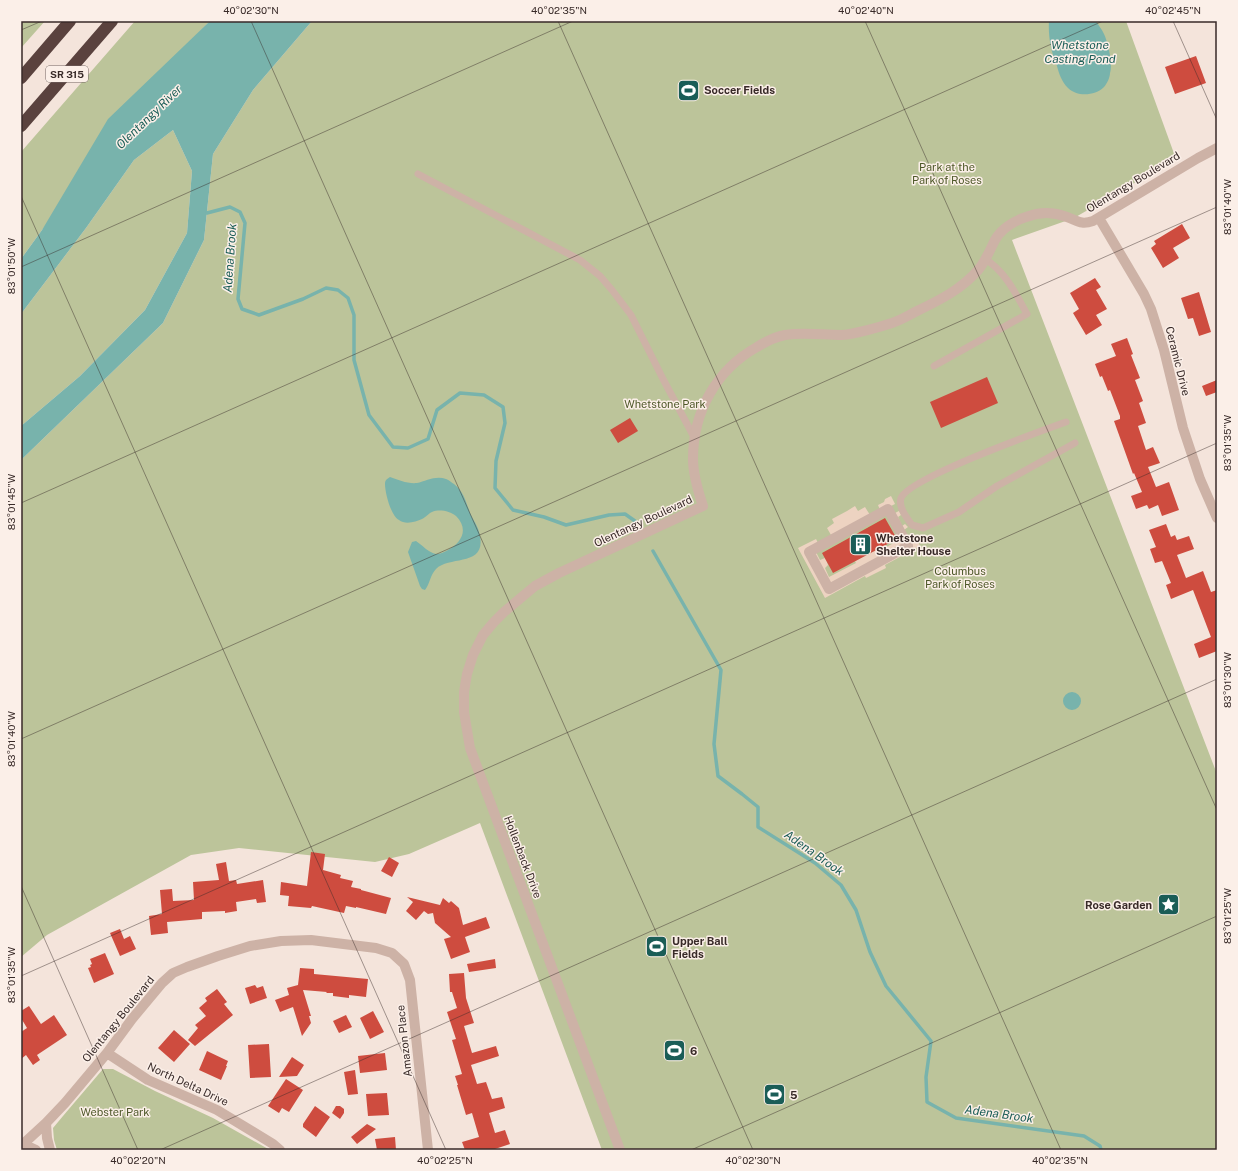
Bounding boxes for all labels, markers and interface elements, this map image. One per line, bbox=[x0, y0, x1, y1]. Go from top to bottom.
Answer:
text: 40°02'30"N bbox=[223, 4, 279, 16]
text: 40°02'35"N bbox=[531, 4, 587, 16]
text: 40°02'40"N bbox=[838, 4, 894, 16]
text: 40°02'45"N bbox=[1145, 4, 1201, 16]
water label: Whetstone Casting Pond bbox=[1044, 38, 1116, 66]
road number: SR 315 bbox=[46, 66, 88, 82]
sports icon: Soccer Fields bbox=[675, 77, 701, 103]
water label: Olentangy River bbox=[113, 82, 185, 152]
place label: Soccer Fields bbox=[704, 84, 775, 96]
street label: Olentangy Boulevard bbox=[1084, 149, 1182, 215]
park label: Park at the Park of Roses bbox=[912, 161, 982, 186]
text: 83°01'40"W bbox=[1221, 178, 1233, 235]
water label: Adena Brook bbox=[221, 223, 239, 293]
text: 83°01'50"W bbox=[5, 237, 17, 294]
street label: Ceramic Drive bbox=[1164, 325, 1192, 397]
park label: Whetstone Park bbox=[624, 398, 706, 410]
text: 83°01'35"W bbox=[1221, 414, 1233, 471]
text: 83°01'45"W bbox=[5, 473, 17, 530]
street label: Olentangy Boulevard bbox=[592, 493, 694, 549]
building icon: Whetstone Shelter House bbox=[847, 531, 873, 557]
place label: Whetstone Shelter House bbox=[876, 532, 951, 557]
park label: Columbus Park of Roses bbox=[925, 565, 995, 590]
text: 83°01'30"W bbox=[1221, 651, 1233, 708]
text: 83°01'40"W bbox=[5, 710, 17, 767]
street label: Hollenback Drive bbox=[502, 814, 544, 900]
water label: Adena Brook bbox=[782, 827, 847, 879]
text: 83°01'25"W bbox=[1221, 887, 1233, 944]
place icon: Rose Garden bbox=[1155, 892, 1181, 918]
place label: Rose Garden bbox=[1085, 899, 1152, 911]
sports icon: Upper Ball Fields bbox=[643, 934, 669, 960]
place label: Upper Ball Fields bbox=[672, 935, 728, 960]
text: 83°01'35"W bbox=[5, 946, 17, 1003]
street label: Olentangy Boulevard bbox=[80, 974, 156, 1064]
street label: Amazon Place bbox=[394, 1004, 414, 1078]
sports icon: 6 bbox=[662, 1038, 688, 1064]
place label: 6 bbox=[690, 1045, 697, 1057]
street label: North Delta Drive bbox=[146, 1060, 230, 1108]
sports icon: 5 bbox=[761, 1082, 787, 1108]
place label: 5 bbox=[790, 1089, 797, 1101]
water label: Adena Brook bbox=[964, 1102, 1035, 1126]
park label: Webster Park bbox=[81, 1106, 149, 1118]
text: 40°02'20"N bbox=[110, 1154, 166, 1166]
text: 40°02'25"N bbox=[417, 1154, 473, 1166]
text: 40°02'30"N bbox=[725, 1154, 781, 1166]
text: 40°02'35"N bbox=[1032, 1154, 1088, 1166]

